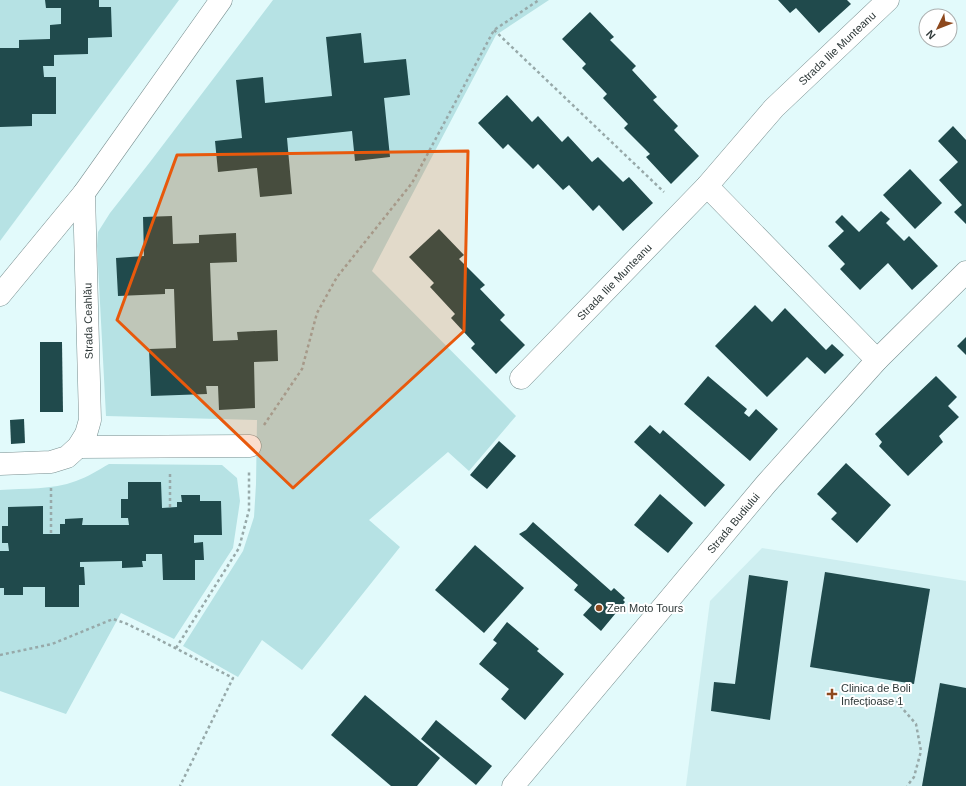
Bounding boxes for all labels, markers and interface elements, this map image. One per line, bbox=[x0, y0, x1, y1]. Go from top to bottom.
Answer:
north arrow bbox=[918, 8, 958, 48]
street label: Strada Ilie Munteanu bbox=[796, 9, 878, 88]
text: N bbox=[924, 28, 938, 42]
street label: Strada Ilie Munteanu bbox=[575, 241, 654, 322]
street label: Strada Ceahlău bbox=[81, 283, 95, 359]
street label: Strada Budiului bbox=[705, 491, 762, 556]
place label: Zen Moto Tours bbox=[607, 602, 684, 614]
marker: Zen Moto Tours bbox=[594, 603, 604, 613]
place label: Clinica de Boli Infecțioase 1 bbox=[841, 682, 911, 707]
marker: Clinica de Boli Infecțioase 1 bbox=[826, 688, 838, 700]

